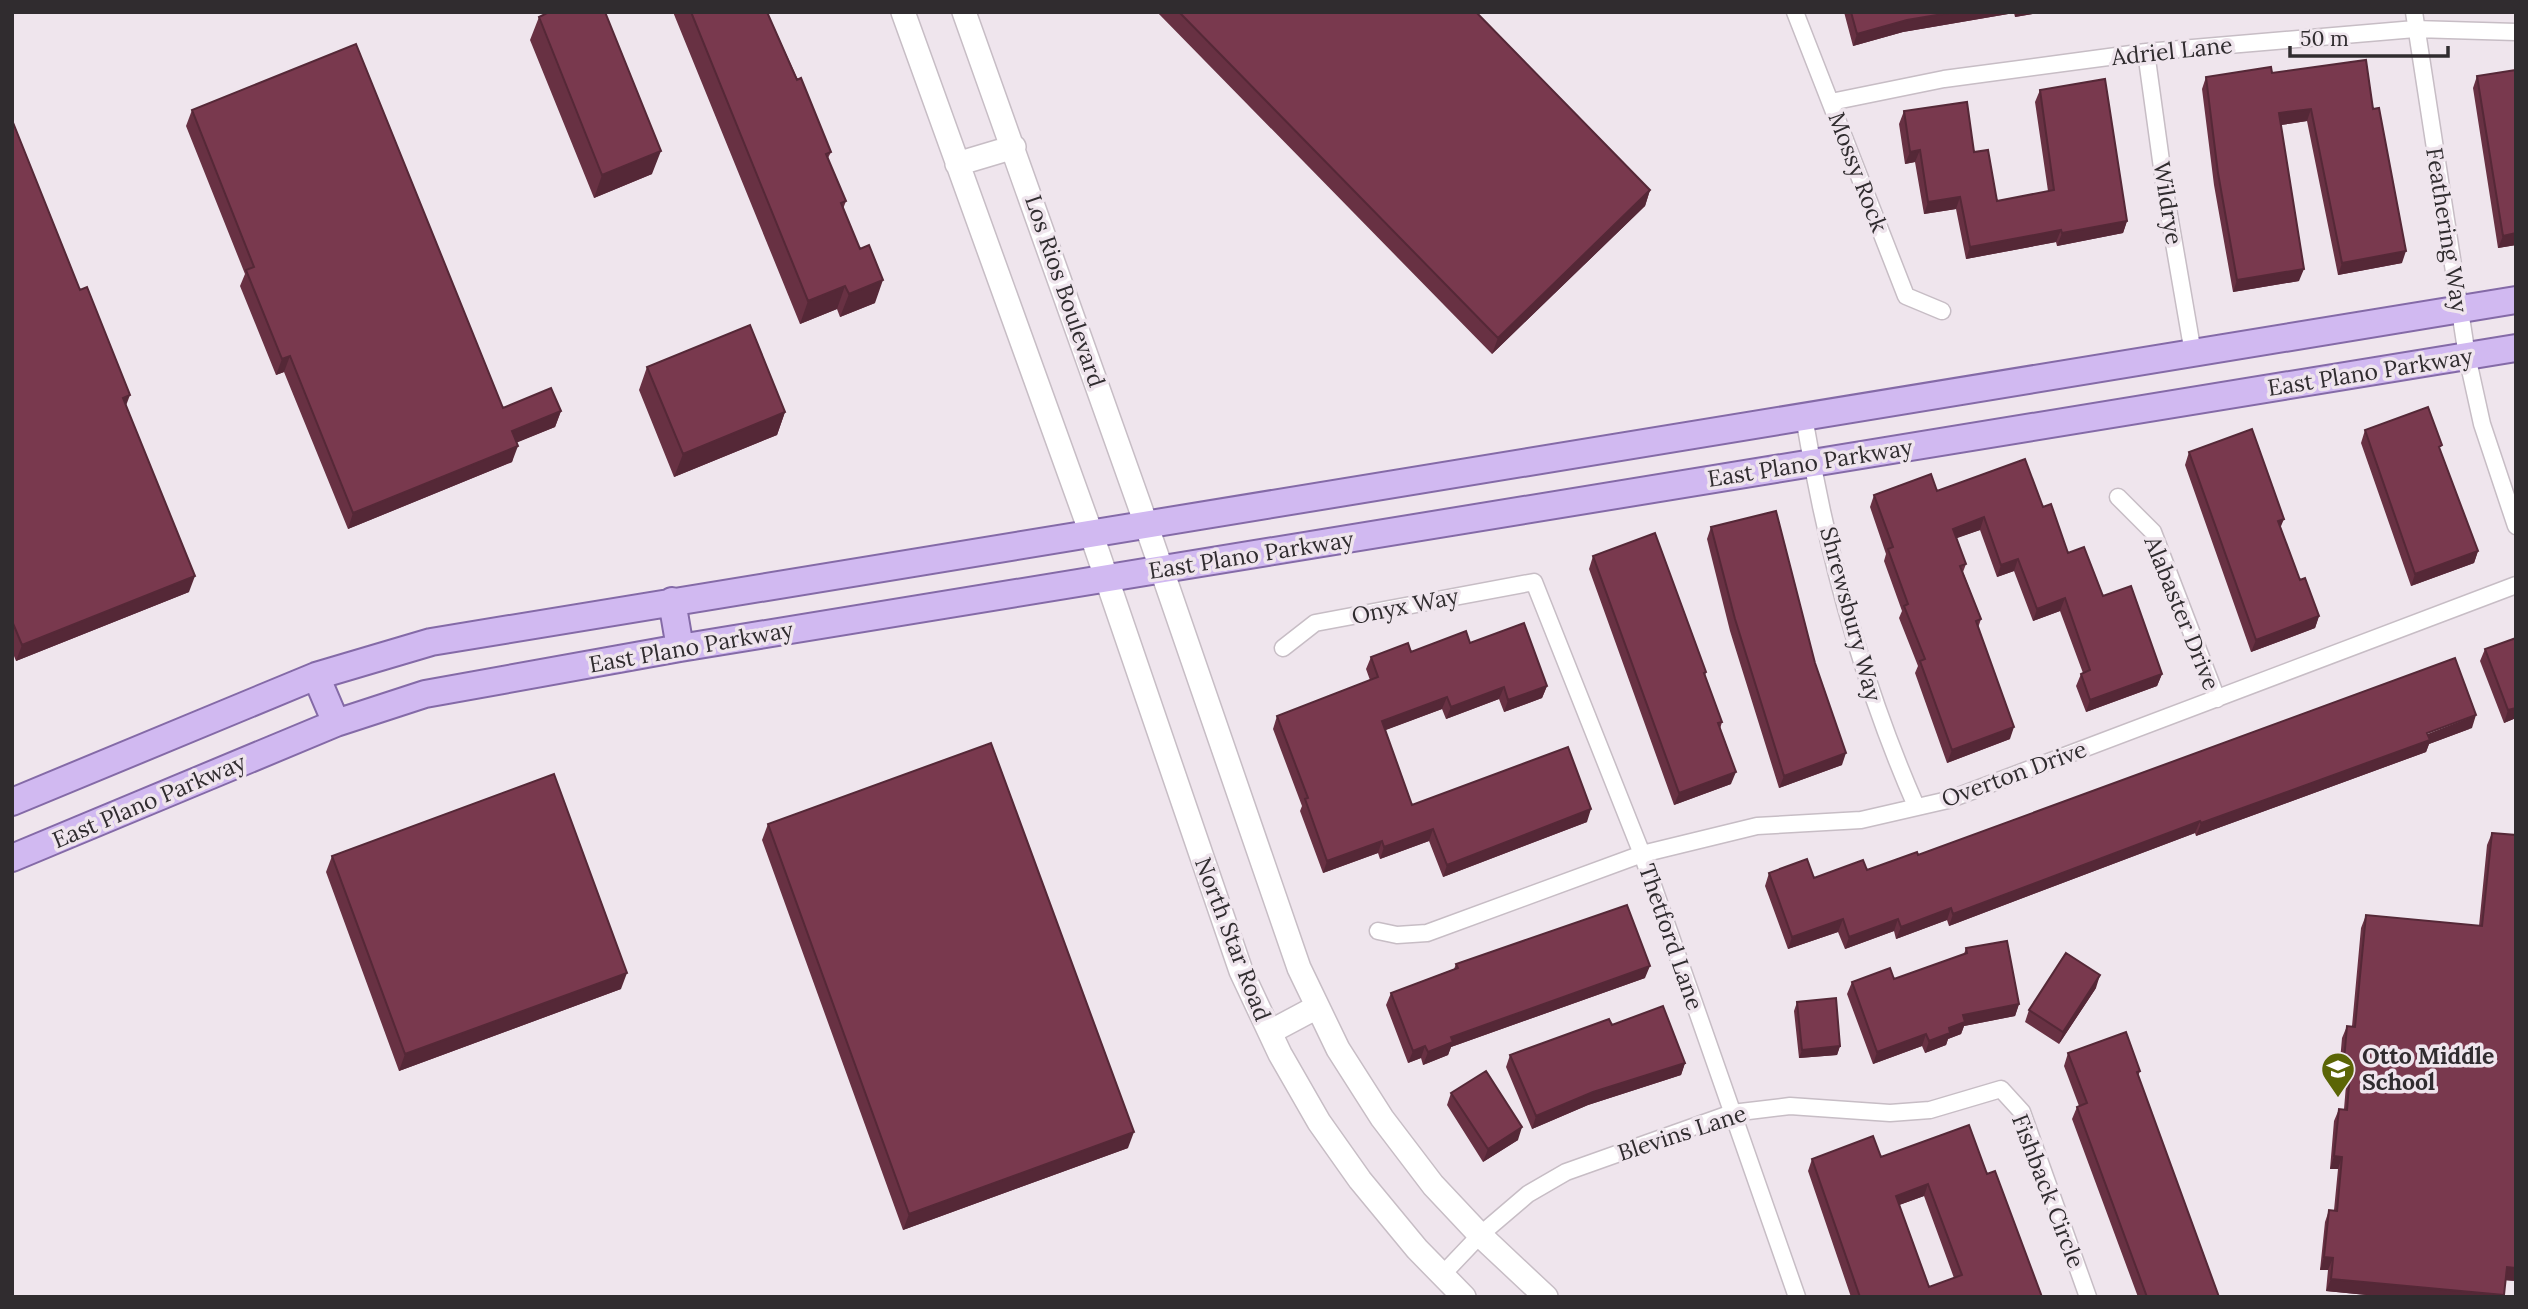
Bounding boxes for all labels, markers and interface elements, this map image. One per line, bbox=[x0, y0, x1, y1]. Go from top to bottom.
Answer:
scale bar bbox=[2290, 14, 2448, 58]
text: 50 m bbox=[2300, 25, 2349, 52]
street label: Adriel Lane bbox=[2109, 30, 2234, 71]
street label: Mossy Rock bbox=[1822, 108, 1895, 237]
street label: Feathering Way bbox=[2420, 145, 2475, 315]
street label: Wildrye bbox=[2148, 159, 2189, 247]
street label: Los Rios Boulevard bbox=[1019, 191, 1112, 391]
street label: East Plano Parkway bbox=[2265, 341, 2475, 402]
street label: East Plano Parkway bbox=[1705, 432, 1915, 493]
street label: Shrewsbury Way bbox=[1814, 523, 1889, 705]
street label: East Plano Parkway bbox=[1146, 524, 1356, 585]
street label: Alabaster Drive bbox=[2138, 531, 2226, 694]
street label: Onyx Way bbox=[1349, 581, 1462, 630]
street label: East Plano Parkway bbox=[586, 614, 796, 679]
street label: Overton Drive bbox=[1937, 734, 2090, 813]
street label: East Plano Parkway bbox=[48, 746, 251, 854]
street label: North Star Road bbox=[1189, 853, 1278, 1025]
street label: Thetford Lane bbox=[1633, 860, 1710, 1014]
place label: Otto Middle School bbox=[2362, 1041, 2494, 1096]
school or university icon: Otto Middle School bbox=[2319, 1050, 2357, 1099]
street label: Blevins Lane bbox=[1614, 1098, 1750, 1167]
street label: Fishback Circle bbox=[2006, 1110, 2091, 1272]

